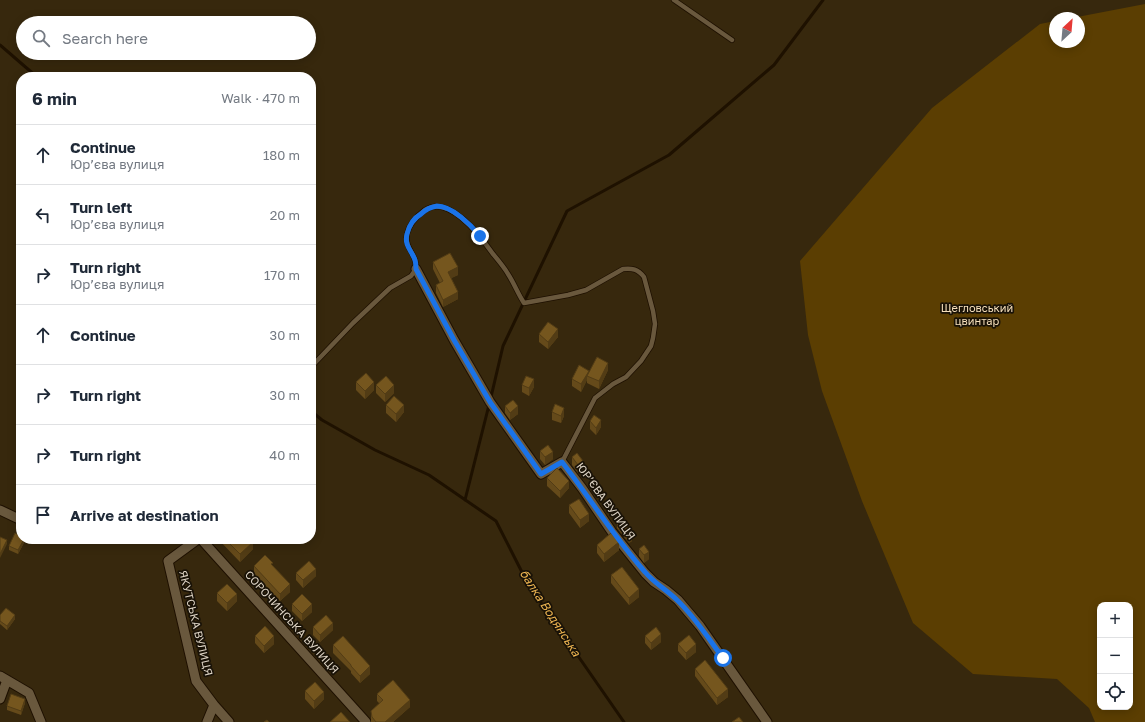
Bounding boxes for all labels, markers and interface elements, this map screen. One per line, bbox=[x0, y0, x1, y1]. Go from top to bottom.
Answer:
north arrow bbox=[1049, 12, 1085, 48]
search box bbox=[16, 16, 316, 60]
icon: search bbox=[30, 27, 52, 49]
text: Search here bbox=[62, 29, 148, 47]
text: 6 min bbox=[32, 88, 77, 109]
text: Walk · 470 m bbox=[221, 90, 300, 106]
text: Continue bbox=[70, 138, 136, 156]
icon: ahead bbox=[32, 144, 54, 166]
text: 180 m bbox=[263, 147, 300, 163]
text: Юр’єва вулиця bbox=[70, 156, 164, 172]
text: Turn left bbox=[70, 198, 132, 216]
icon: left bbox=[32, 204, 54, 226]
text: 20 m bbox=[270, 207, 300, 223]
text: Юр’єва вулиця bbox=[70, 216, 164, 232]
route end bbox=[471, 227, 489, 245]
text: Turn right bbox=[70, 258, 141, 276]
icon: right bbox=[32, 264, 54, 286]
text: 170 m bbox=[264, 267, 300, 283]
text: Юр’єва вулиця bbox=[70, 276, 164, 292]
park label: Щегловський цвинтар bbox=[941, 301, 1013, 327]
icon: ahead bbox=[32, 324, 54, 346]
text: Continue bbox=[70, 326, 136, 344]
text: 30 m bbox=[270, 327, 300, 343]
icon: right bbox=[32, 384, 54, 406]
text: Turn right bbox=[70, 386, 141, 404]
text: 30 m bbox=[270, 387, 300, 403]
icon: right bbox=[32, 444, 54, 466]
text: Turn right bbox=[70, 446, 141, 464]
text: 40 m bbox=[269, 447, 300, 463]
street label: ЮР’ЄВА ВУЛИЦЯ bbox=[574, 460, 639, 542]
icon: arrive bbox=[32, 504, 54, 526]
text: Arrive at destination bbox=[70, 506, 219, 524]
water label: балка Водянська bbox=[517, 566, 585, 660]
street label: СОРОЧИНСЬКА ВУЛИЦЯ bbox=[243, 568, 342, 676]
street label: ЯКУТСЬКА ВУЛИЦЯ bbox=[177, 569, 216, 677]
map controls bbox=[1097, 602, 1133, 710]
button: + bbox=[1097, 602, 1133, 638]
button: − bbox=[1097, 638, 1133, 674]
route start bbox=[714, 649, 732, 667]
button: locate bbox=[1097, 674, 1133, 710]

